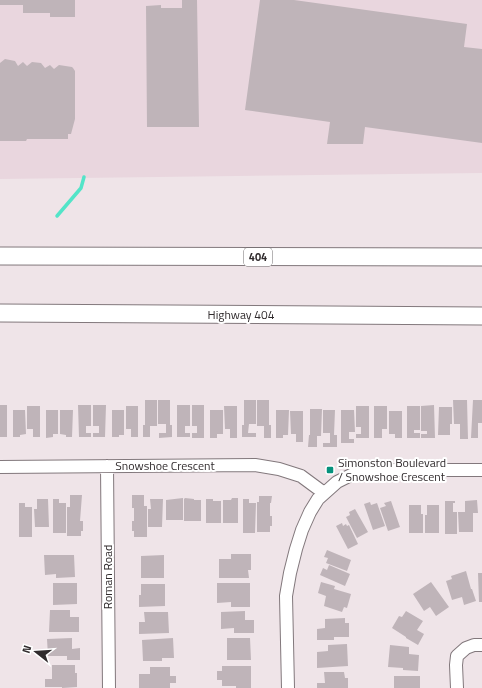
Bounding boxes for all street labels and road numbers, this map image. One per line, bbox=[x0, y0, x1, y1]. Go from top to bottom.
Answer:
road number: 404 bbox=[244, 248, 272, 266]
street label: Highway 404 bbox=[208, 305, 275, 324]
street label: Snowshoe Crescent bbox=[115, 456, 215, 475]
street label: Roman Road bbox=[98, 545, 117, 609]

